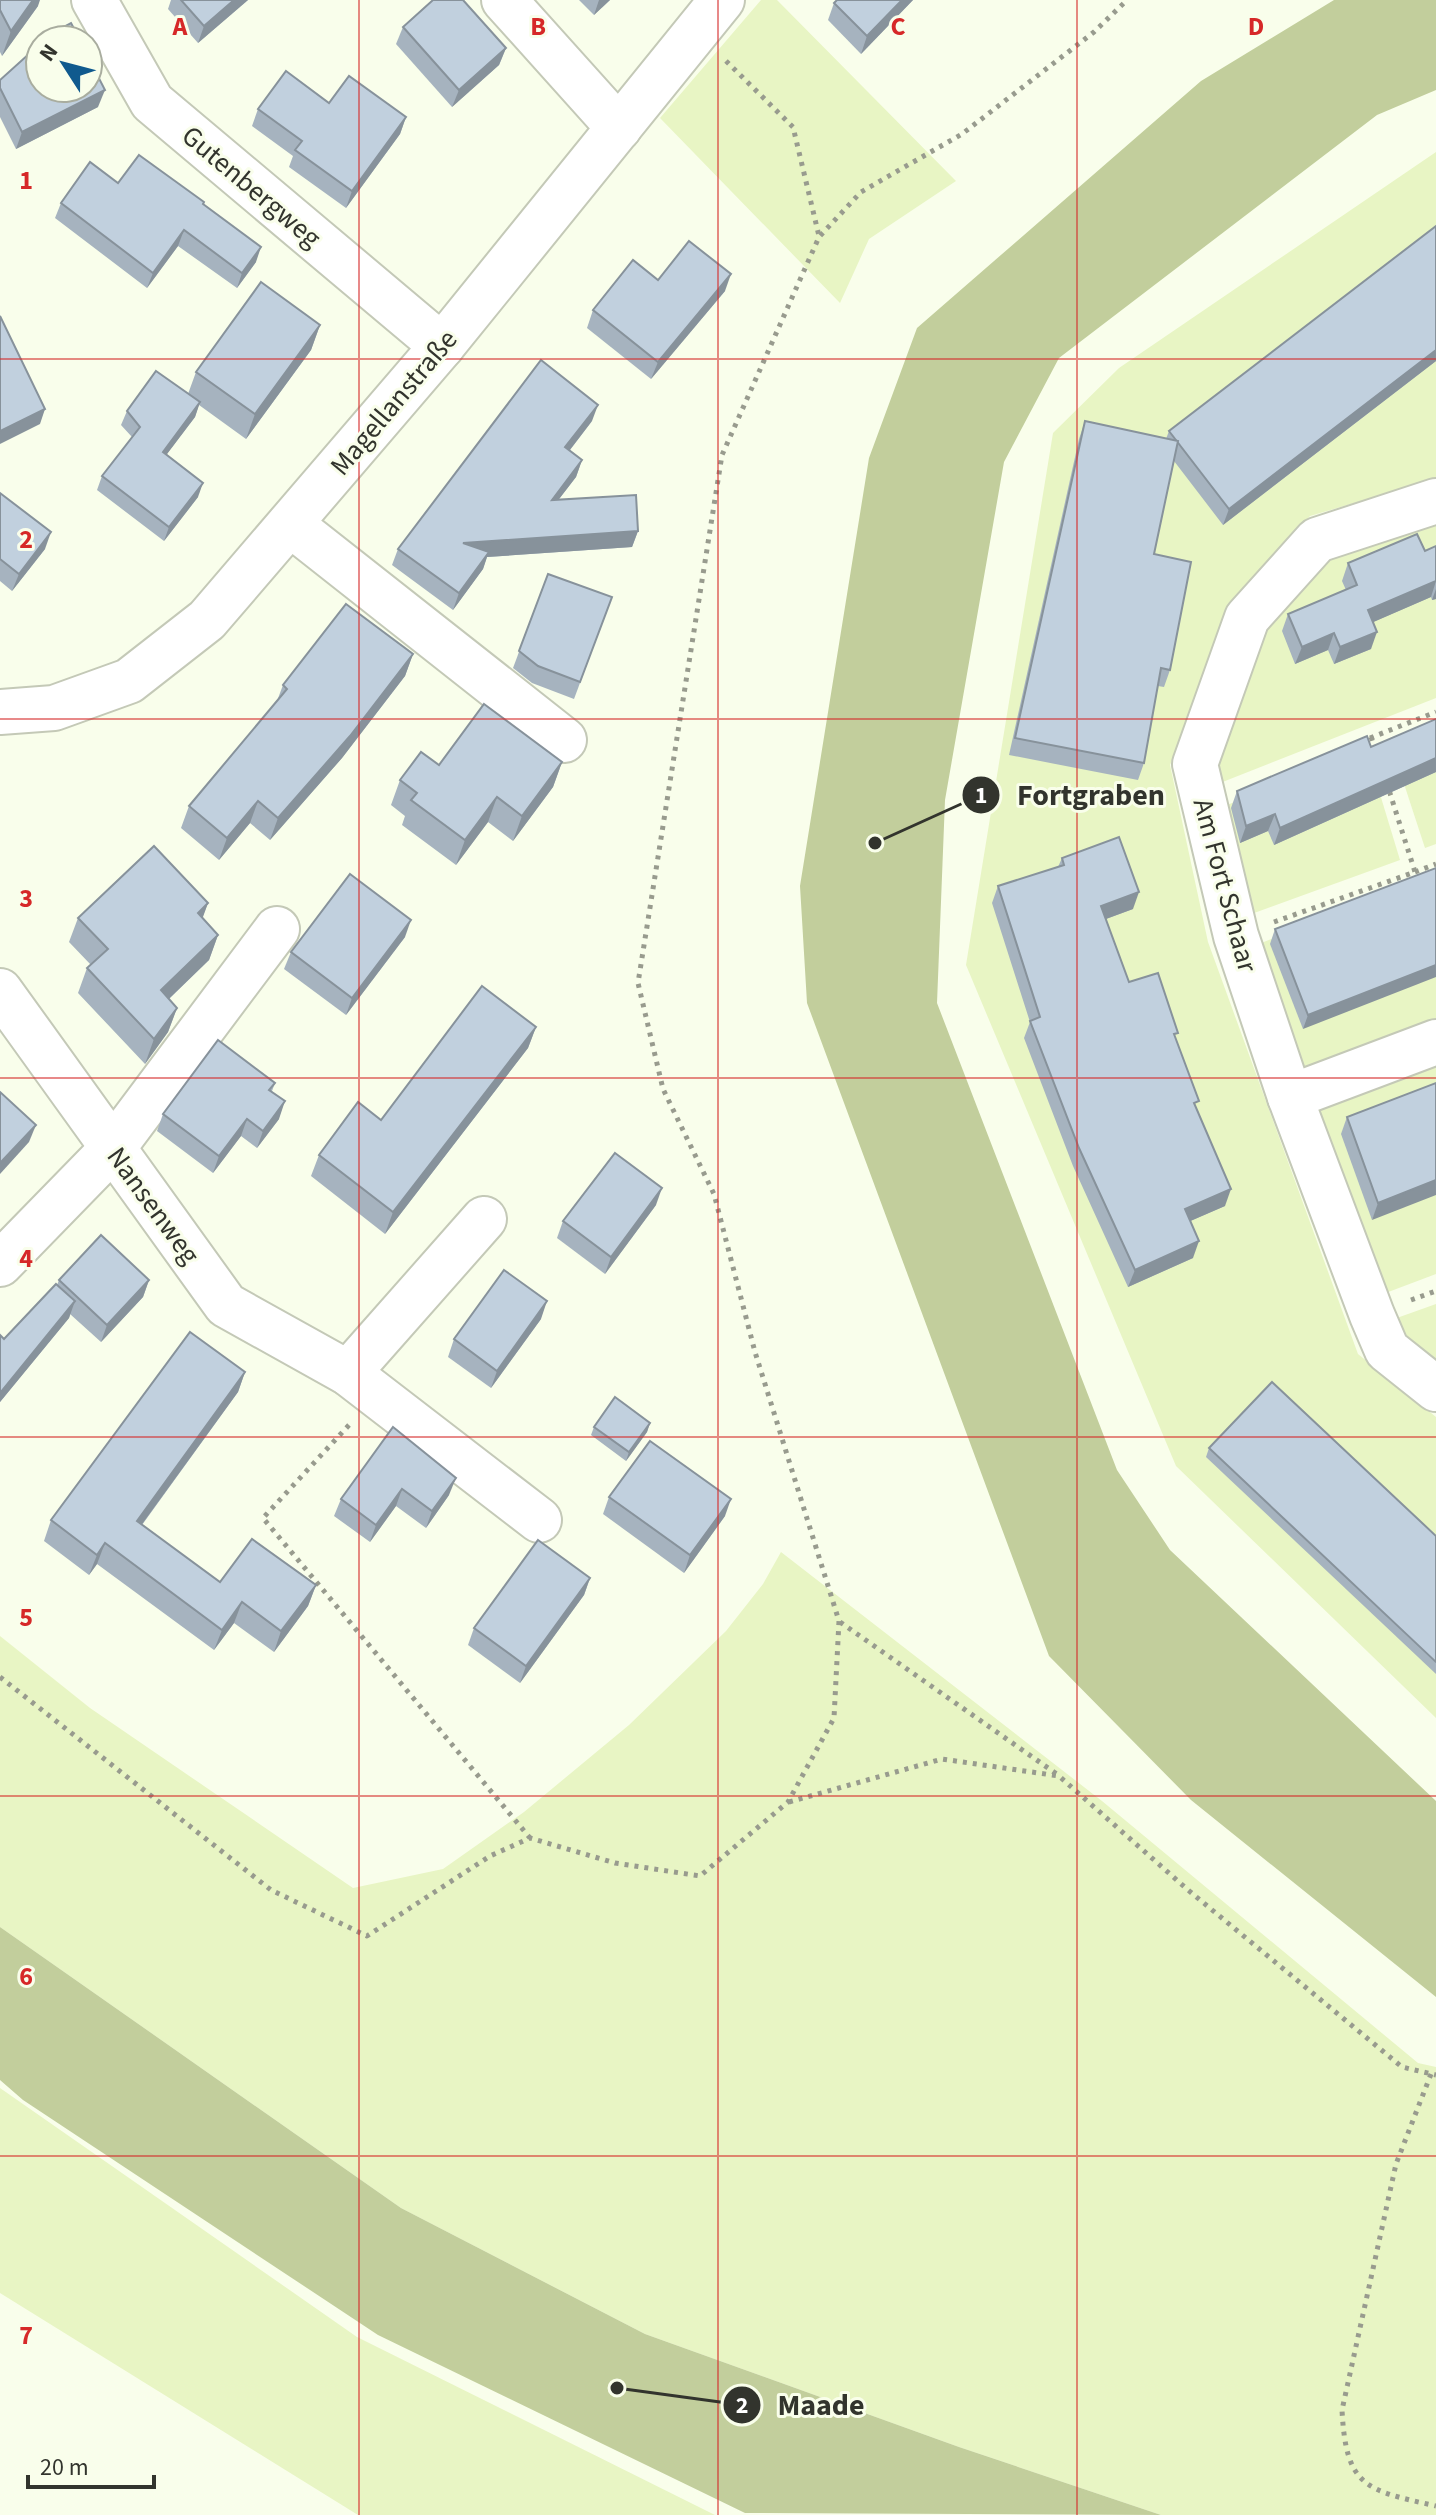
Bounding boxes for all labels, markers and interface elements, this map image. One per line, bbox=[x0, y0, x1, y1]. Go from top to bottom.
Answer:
text: A bbox=[172, 8, 189, 45]
text: B bbox=[530, 8, 546, 45]
text: C bbox=[890, 8, 906, 45]
text: D bbox=[1248, 8, 1264, 45]
north arrow bbox=[24, 24, 104, 104]
text: N bbox=[31, 38, 66, 68]
street label: Gutenbergweg bbox=[173, 116, 330, 257]
text: 1 bbox=[19, 162, 33, 199]
street label: Magellanstraße bbox=[321, 321, 467, 484]
text: 2 bbox=[19, 521, 33, 558]
callout: Fortgraben bbox=[961, 768, 1181, 822]
text: Fortgraben bbox=[1017, 774, 1165, 817]
text: 1 bbox=[975, 778, 987, 813]
street label: Am Fort Schaar bbox=[1183, 794, 1267, 977]
text: 3 bbox=[19, 880, 33, 917]
street label: Nansenweg bbox=[97, 1139, 209, 1272]
text: 4 bbox=[19, 1240, 33, 1277]
text: 5 bbox=[19, 1599, 33, 1636]
text: 6 bbox=[19, 1958, 33, 1995]
text: 7 bbox=[19, 2317, 33, 2354]
callout: Maade bbox=[722, 2378, 881, 2432]
text: Maade bbox=[777, 2384, 865, 2427]
text: 2 bbox=[736, 2388, 748, 2423]
scale bar bbox=[28, 2439, 154, 2489]
text: 20 m bbox=[40, 2450, 89, 2485]

